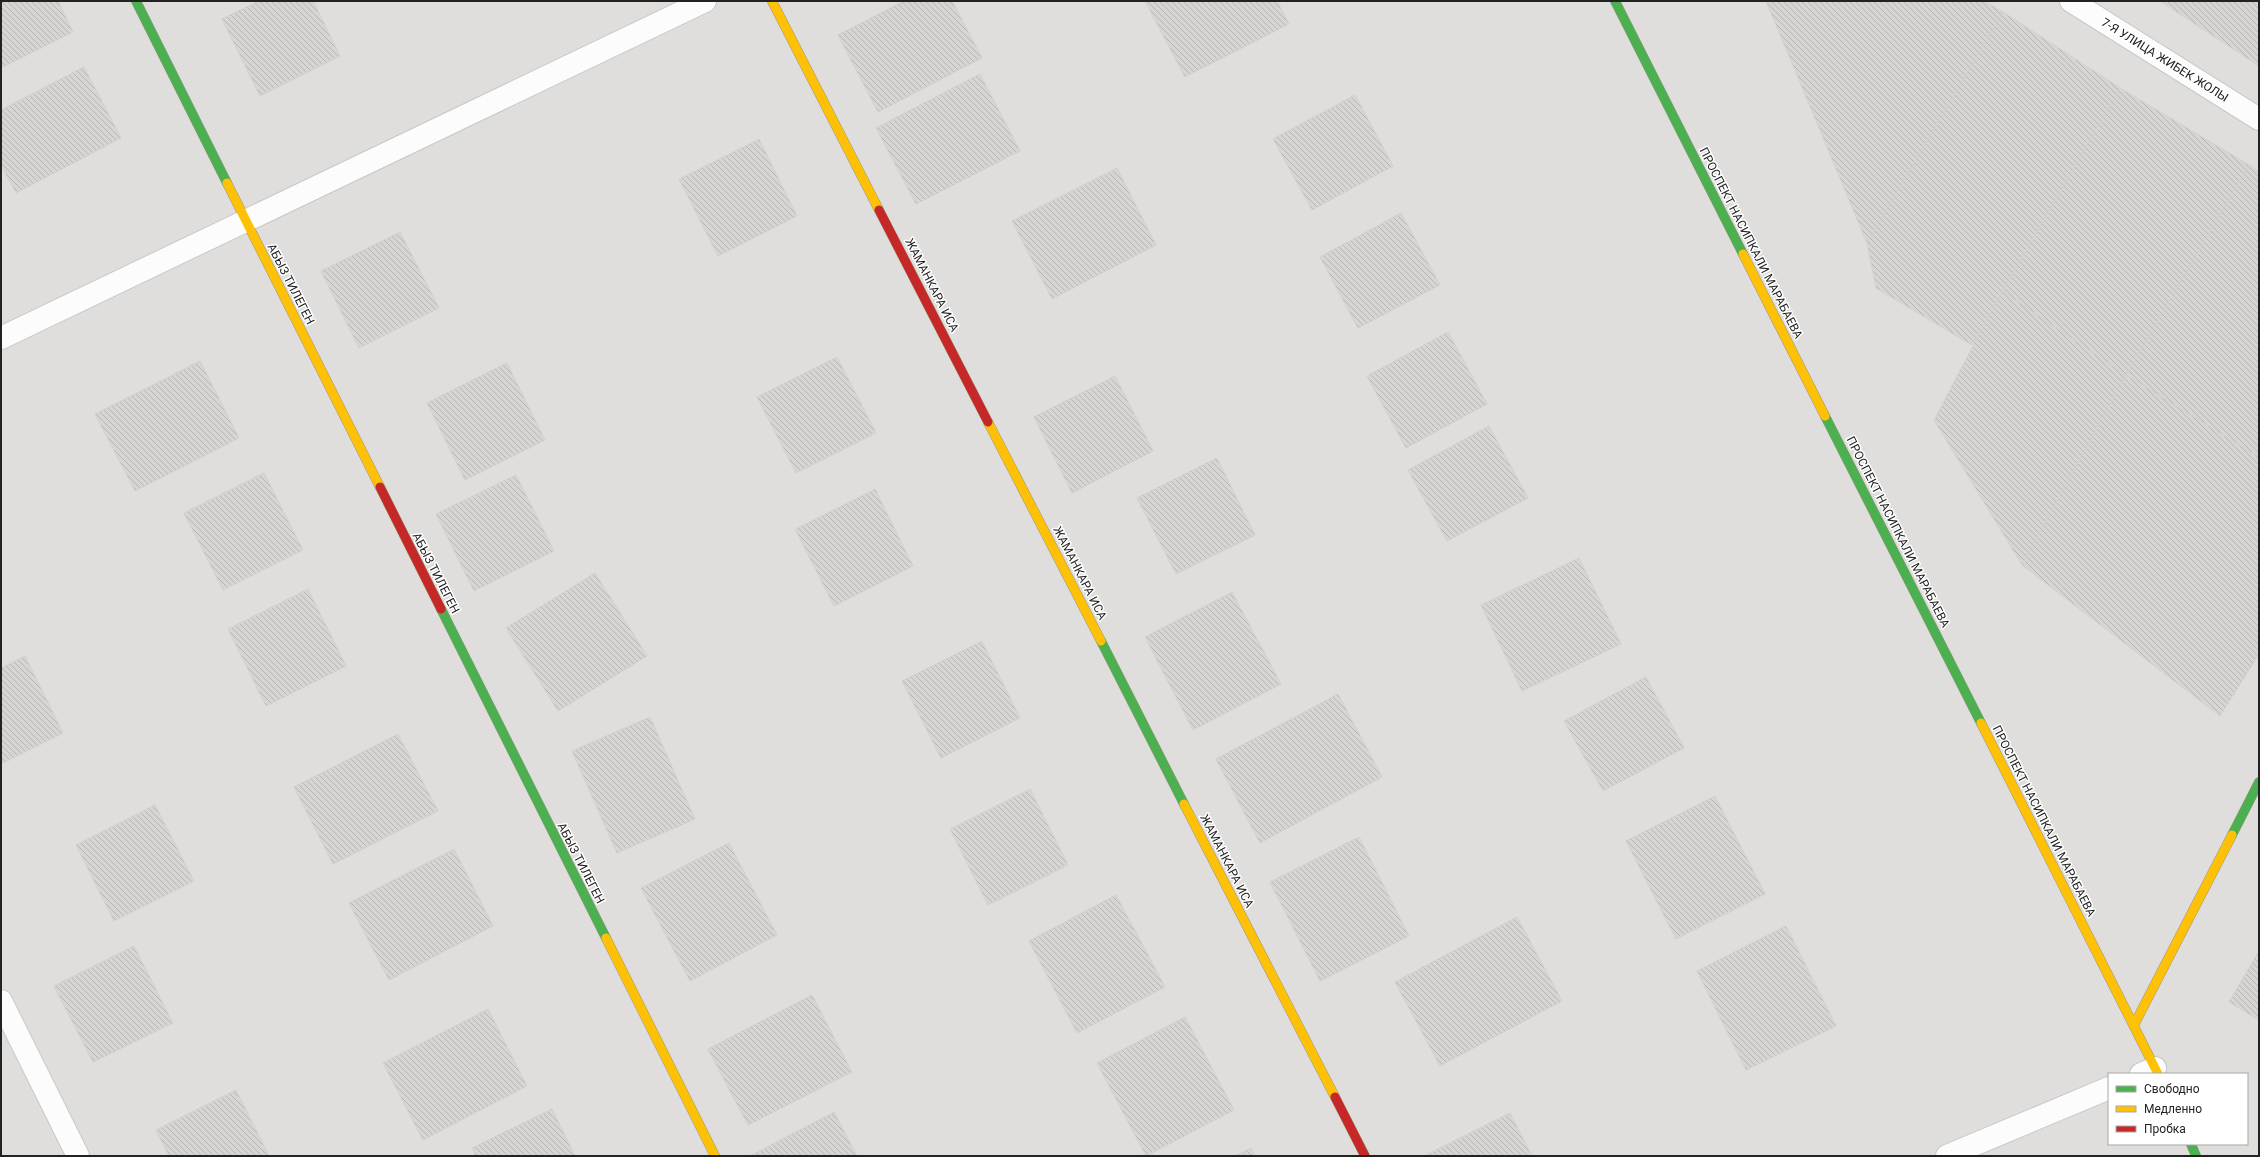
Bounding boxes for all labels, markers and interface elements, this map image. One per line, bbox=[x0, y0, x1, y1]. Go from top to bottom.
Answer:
street label: 7-Я УЛИЦА ЖИБЕК ЖОЛЫ bbox=[2099, 15, 2231, 105]
street label: ПРОСПЕКТ НАСИПКАЛИ МАРАБАЕВА bbox=[1696, 145, 1806, 341]
street label: ЖАМАНКАРА ИСА bbox=[902, 236, 962, 334]
street label: АБЫЗ ТИЛЕГЕН bbox=[265, 241, 317, 327]
street label: ПРОСПЕКТ НАСИПКАЛИ МАРАБАЕВА bbox=[1843, 434, 1953, 630]
street label: ЖАМАНКАРА ИСА bbox=[1050, 524, 1110, 622]
street label: АБЫЗ ТИЛЕГЕН bbox=[410, 530, 462, 616]
street label: ПРОСПЕКТ НАСИПКАЛИ МАРАБАЕВА bbox=[1989, 723, 2099, 919]
street label: ЖАМАНКАРА ИСА bbox=[1197, 812, 1257, 910]
street label: АБЫЗ ТИЛЕГЕН bbox=[555, 820, 607, 906]
legend bbox=[2108, 1073, 2248, 1145]
text: Свободно bbox=[2144, 1082, 2200, 1096]
text: Медленно bbox=[2144, 1102, 2202, 1116]
text: Пробка bbox=[2144, 1122, 2186, 1136]

